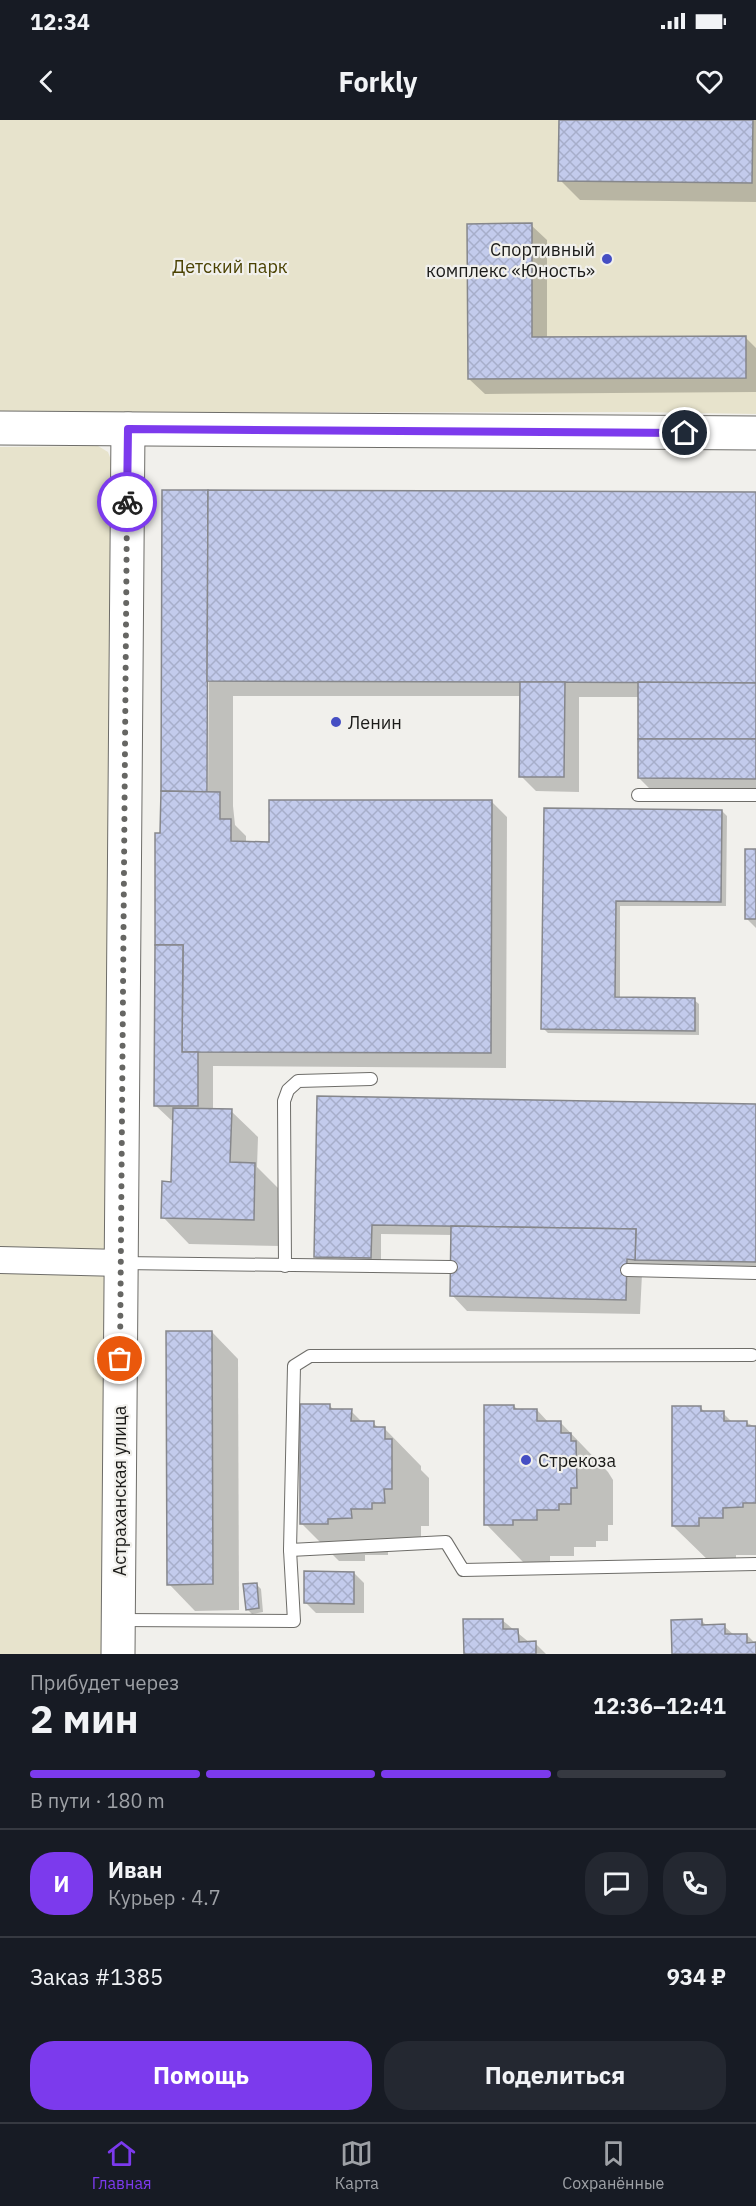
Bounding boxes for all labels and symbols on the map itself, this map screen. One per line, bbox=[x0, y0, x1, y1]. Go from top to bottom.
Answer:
place label: Спортивный комплекс «Юность» bbox=[426, 238, 595, 282]
marker: Спортивный комплекс «Юность» bbox=[600, 252, 614, 266]
park label: Детский парк bbox=[172, 255, 288, 278]
pin bbox=[659, 407, 710, 458]
courier bbox=[97, 472, 157, 532]
place label: Ленин bbox=[348, 711, 402, 734]
marker: Ленин bbox=[329, 715, 343, 729]
pin bbox=[94, 1333, 145, 1384]
street label: Астраханская улица bbox=[108, 1405, 131, 1576]
place label: Стрекоза bbox=[538, 1449, 616, 1472]
marker: Стрекоза bbox=[519, 1453, 533, 1467]

